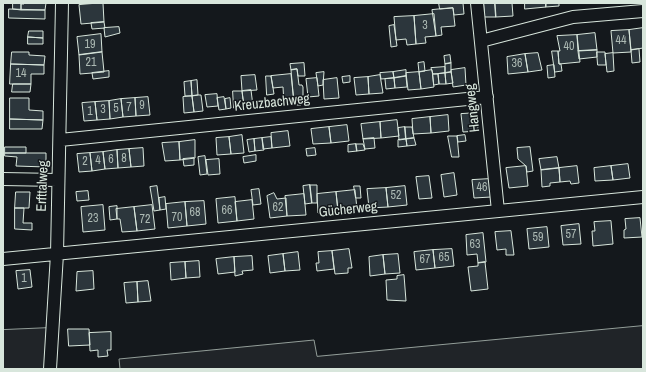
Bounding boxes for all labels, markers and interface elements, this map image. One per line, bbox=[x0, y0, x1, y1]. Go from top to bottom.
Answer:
house number: 3 bbox=[422, 19, 428, 33]
house number: 44 bbox=[616, 34, 626, 48]
house number: 19 bbox=[85, 38, 95, 52]
house number: 40 bbox=[564, 40, 574, 54]
house number: 21 bbox=[86, 56, 96, 70]
house number: 36 bbox=[512, 57, 522, 71]
house number: 14 bbox=[16, 67, 26, 81]
street label: Hangweg bbox=[462, 83, 484, 133]
street label: Kreuzbachweg bbox=[233, 91, 311, 115]
house number: 9 bbox=[139, 99, 145, 113]
house number: 7 bbox=[126, 101, 132, 115]
house number: 5 bbox=[113, 102, 119, 116]
house number: 3 bbox=[100, 103, 106, 117]
house number: 1 bbox=[87, 105, 93, 119]
house number: 8 bbox=[121, 152, 127, 166]
house number: 6 bbox=[108, 153, 114, 167]
house number: 4 bbox=[95, 154, 101, 168]
house number: 2 bbox=[82, 155, 88, 169]
street label: Erfttalweg bbox=[34, 160, 52, 212]
house number: 46 bbox=[477, 181, 487, 195]
house number: 52 bbox=[391, 189, 401, 203]
street label: Gücherweg bbox=[318, 199, 378, 221]
house number: 62 bbox=[273, 201, 283, 215]
house number: 66 bbox=[222, 204, 232, 218]
house number: 68 bbox=[190, 206, 200, 220]
house number: 70 bbox=[172, 211, 182, 225]
house number: 23 bbox=[88, 212, 98, 226]
house number: 72 bbox=[140, 213, 150, 227]
house number: 57 bbox=[566, 228, 576, 242]
house number: 59 bbox=[533, 231, 543, 245]
house number: 63 bbox=[470, 238, 480, 252]
house number: 65 bbox=[439, 251, 449, 265]
house number: 67 bbox=[420, 253, 430, 267]
house number: 1 bbox=[21, 272, 27, 286]

